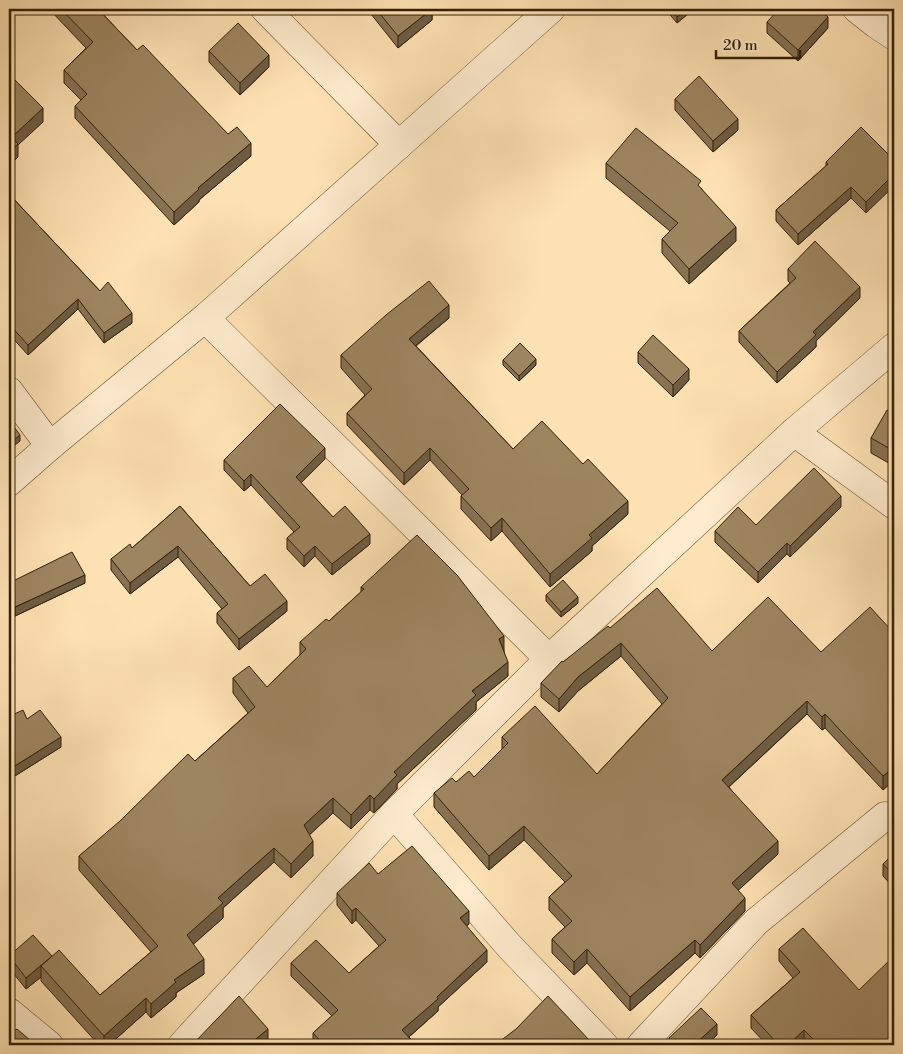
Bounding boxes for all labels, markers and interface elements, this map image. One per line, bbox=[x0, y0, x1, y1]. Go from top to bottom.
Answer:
scale bar bbox=[716, 28, 799, 60]
text: 20 m bbox=[723, 36, 758, 55]

